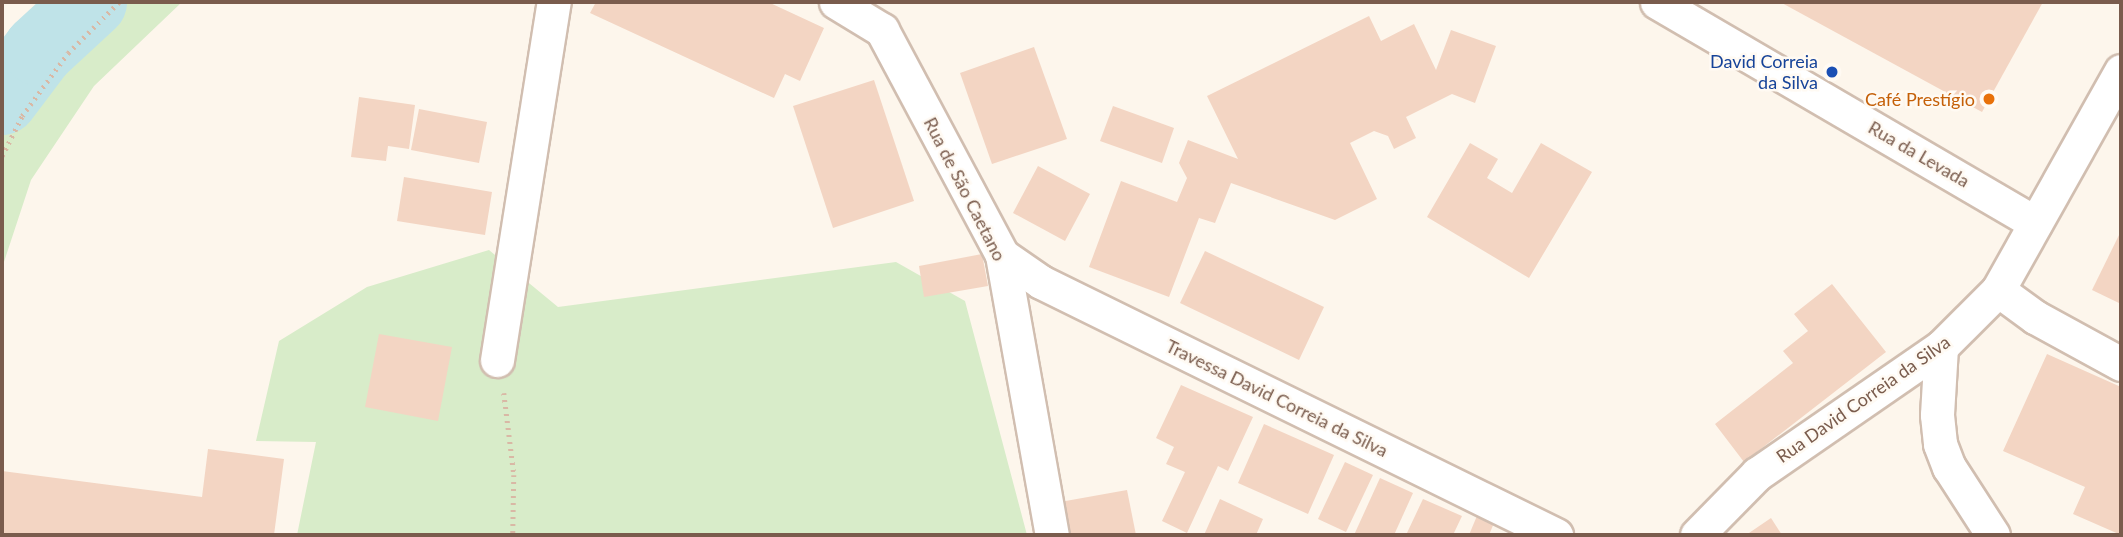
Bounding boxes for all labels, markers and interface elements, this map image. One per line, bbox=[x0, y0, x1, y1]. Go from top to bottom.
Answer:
place label: David Correia da Silva bbox=[1710, 51, 1818, 94]
marker: David Correia da Silva bbox=[1824, 64, 1840, 80]
place label: Café Prestígio bbox=[1865, 88, 1975, 110]
marker: Café Prestígio bbox=[1981, 91, 1997, 107]
street label: Rua de São Caetano bbox=[919, 114, 1011, 264]
street label: Rua da Levada bbox=[1865, 116, 1973, 192]
street label: Rua David Correia da Silva bbox=[1772, 331, 1954, 467]
street label: Travessa David Correia da Silva bbox=[1163, 335, 1391, 461]

